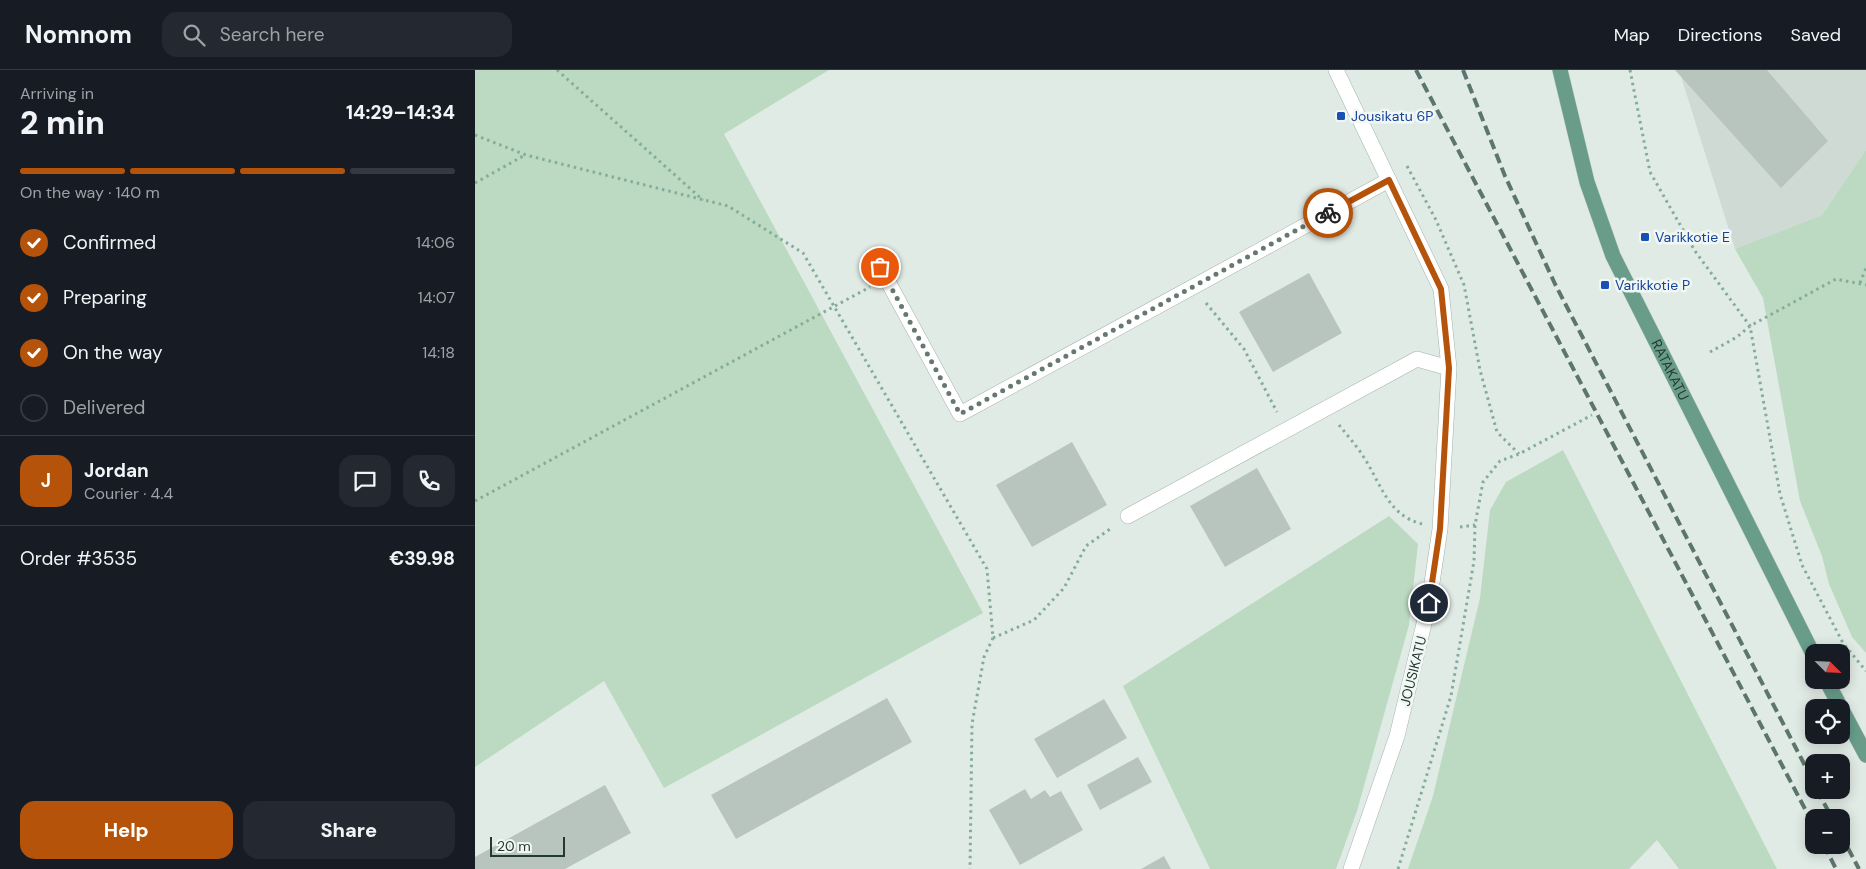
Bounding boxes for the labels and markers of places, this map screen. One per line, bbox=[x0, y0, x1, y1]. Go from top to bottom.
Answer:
place label: Jousikatu 6P bbox=[1351, 107, 1433, 125]
marker: Jousikatu 6P bbox=[1335, 110, 1347, 122]
place label: Varikkotie E bbox=[1655, 228, 1730, 246]
marker: Varikkotie E bbox=[1639, 231, 1651, 243]
pin bbox=[859, 246, 901, 288]
place label: Varikkotie P bbox=[1615, 276, 1690, 294]
marker: Varikkotie P bbox=[1599, 279, 1611, 291]
pin bbox=[1408, 582, 1450, 624]

